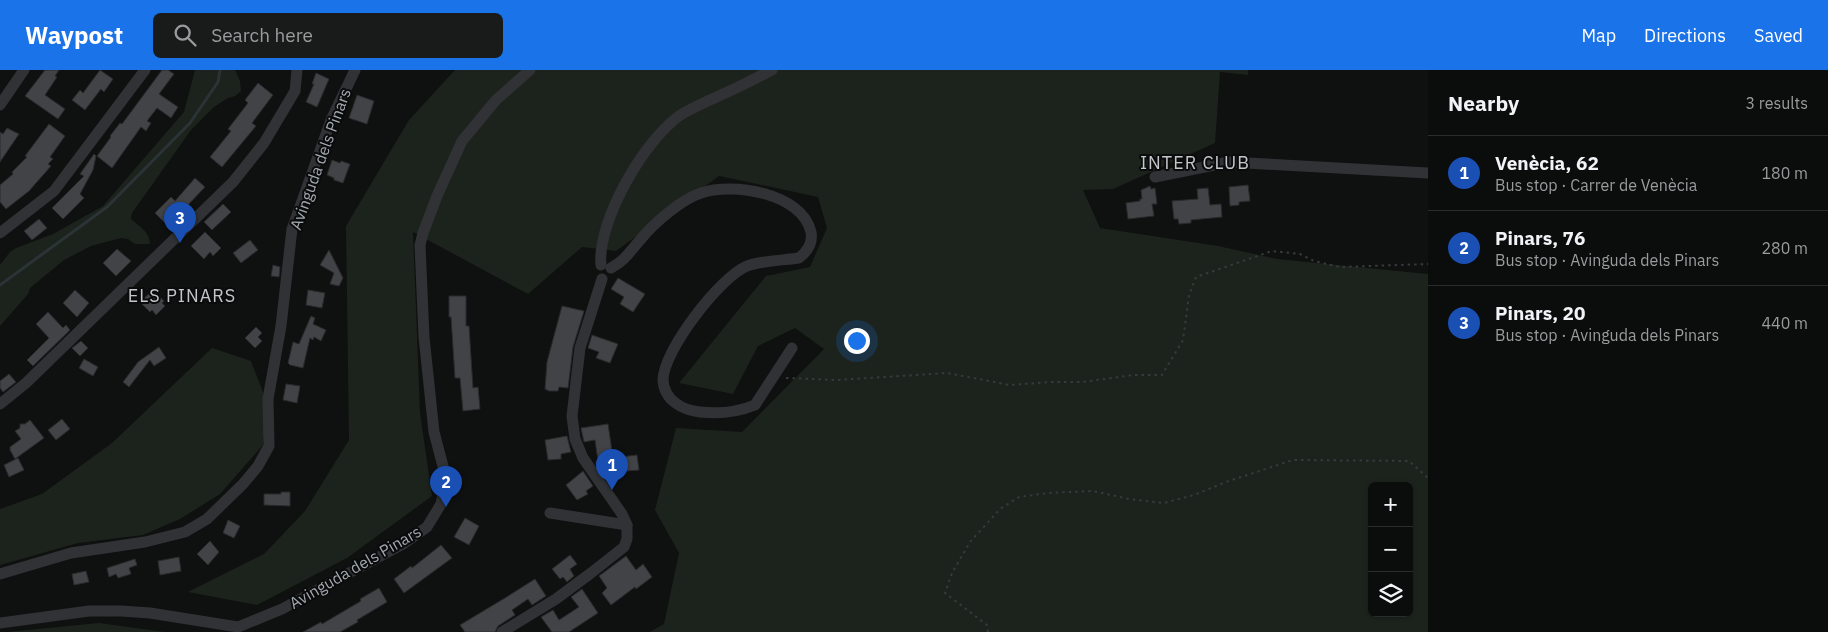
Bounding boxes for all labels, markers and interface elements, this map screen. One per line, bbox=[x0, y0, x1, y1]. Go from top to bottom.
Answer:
search box bbox=[153, 13, 503, 58]
text: Waypost bbox=[25, 19, 123, 51]
icon: search bbox=[171, 21, 199, 49]
text: Search here bbox=[211, 23, 313, 47]
text: Map bbox=[1581, 24, 1616, 47]
text: Directions bbox=[1644, 24, 1726, 47]
text: Saved bbox=[1754, 24, 1803, 47]
street label: Avinguda dels Pinars bbox=[285, 86, 355, 232]
text: Nearby bbox=[1448, 89, 1519, 117]
text: 3 results bbox=[1745, 93, 1808, 113]
district label: INTER CLUB bbox=[1140, 151, 1250, 174]
text: Venècia, 62 bbox=[1495, 151, 1599, 175]
text: 1 bbox=[1459, 163, 1469, 183]
text: 180 m bbox=[1761, 163, 1808, 183]
text: Bus stop · Carrer de Venècia bbox=[1495, 175, 1697, 195]
pin: 3 bbox=[164, 202, 196, 243]
text: Pinars, 76 bbox=[1495, 226, 1585, 250]
text: 2 bbox=[1459, 238, 1469, 258]
text: 280 m bbox=[1761, 238, 1808, 258]
text: Bus stop · Avinguda dels Pinars bbox=[1495, 250, 1719, 270]
district label: ELS PINARS bbox=[128, 284, 236, 307]
text: Pinars, 20 bbox=[1495, 301, 1585, 325]
text: 3 bbox=[1459, 313, 1469, 333]
text: 440 m bbox=[1761, 313, 1808, 333]
text: Bus stop · Avinguda dels Pinars bbox=[1495, 325, 1719, 345]
your location bbox=[844, 328, 870, 354]
pin: 1 bbox=[596, 449, 628, 490]
pin: 2 bbox=[430, 466, 462, 507]
map controls bbox=[1368, 482, 1413, 617]
button: + bbox=[1368, 482, 1413, 527]
street label: Avinguda dels Pinars bbox=[286, 521, 424, 613]
button: − bbox=[1368, 527, 1413, 572]
button: layers bbox=[1368, 572, 1413, 617]

